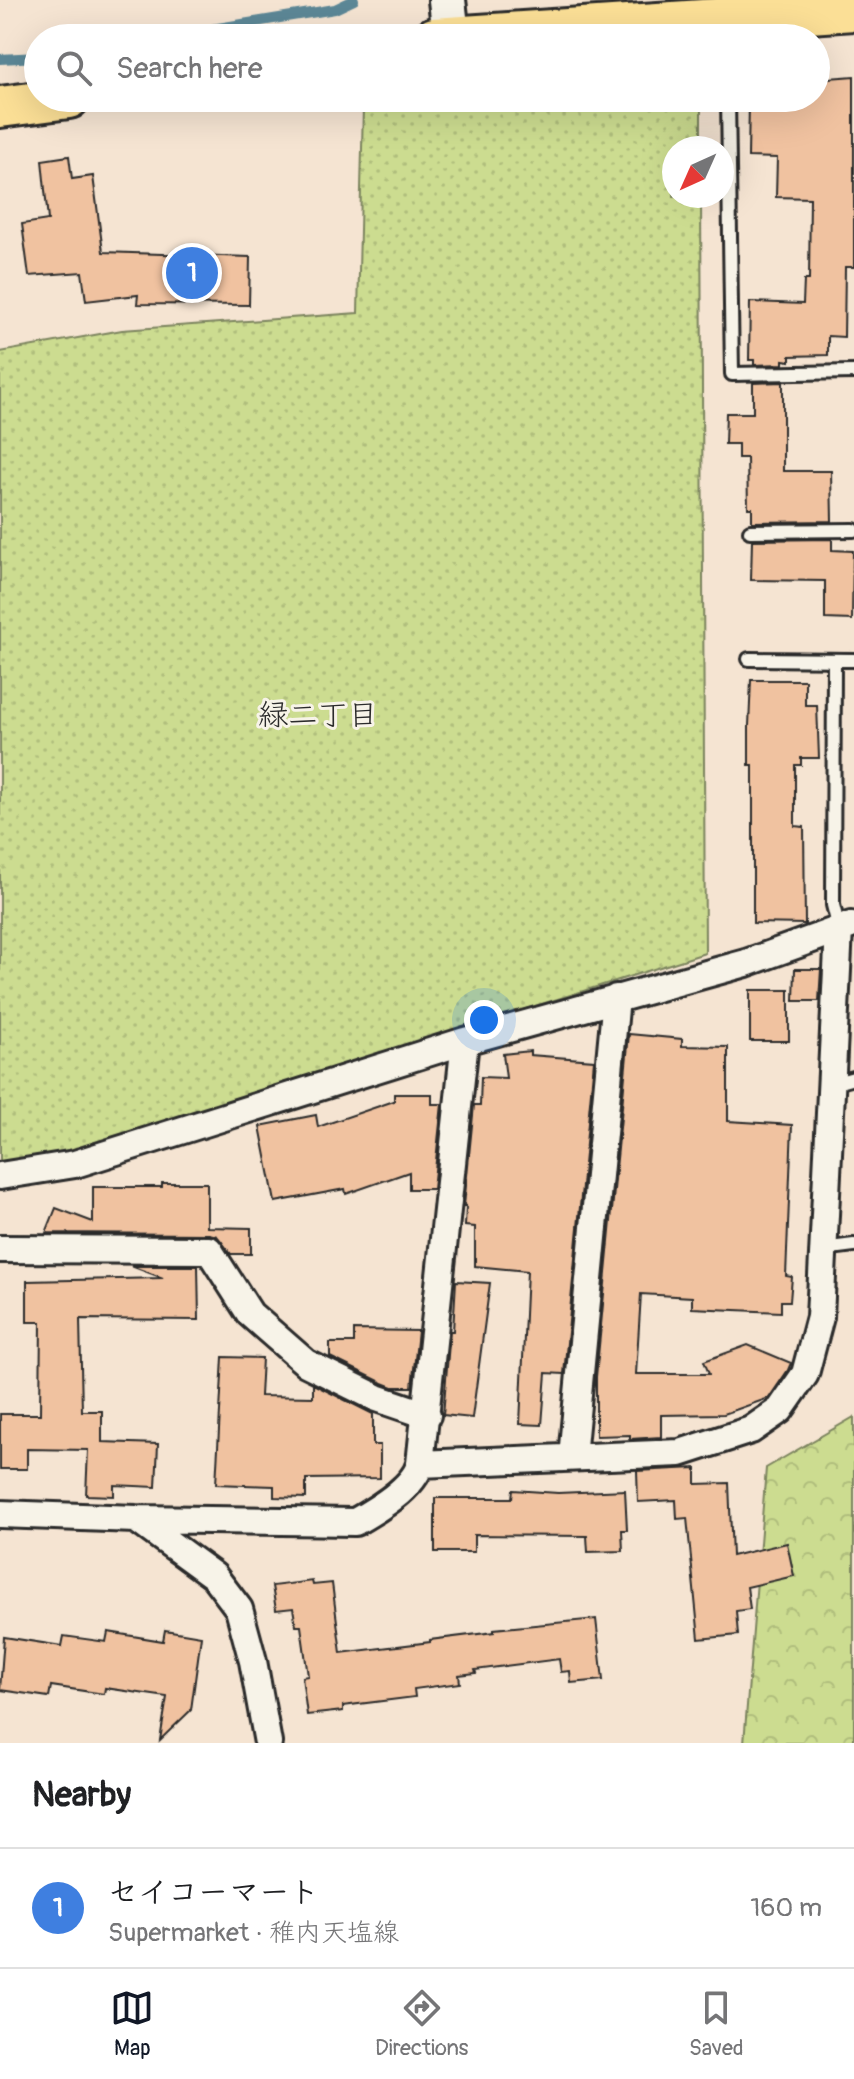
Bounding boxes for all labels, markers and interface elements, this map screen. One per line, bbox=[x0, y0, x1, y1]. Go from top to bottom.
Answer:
search box bbox=[24, 24, 830, 112]
icon: search bbox=[52, 46, 96, 90]
text: Search here bbox=[116, 50, 263, 87]
north arrow bbox=[662, 136, 734, 208]
pin: 1 bbox=[166, 243, 218, 303]
district label: 緑二丁目 bbox=[258, 697, 378, 734]
your location bbox=[464, 1000, 504, 1040]
text: Nearby bbox=[32, 1774, 131, 1817]
text: セイコーマート bbox=[108, 1874, 319, 1911]
text: 1 bbox=[53, 1892, 63, 1924]
text: 160 m bbox=[750, 1892, 822, 1924]
text: Supermarket · 稚内天塩線 bbox=[108, 1917, 399, 1949]
tab: Map bbox=[110, 1986, 154, 2062]
tab: Directions bbox=[375, 1986, 468, 2062]
tab: Saved bbox=[689, 1986, 744, 2062]

